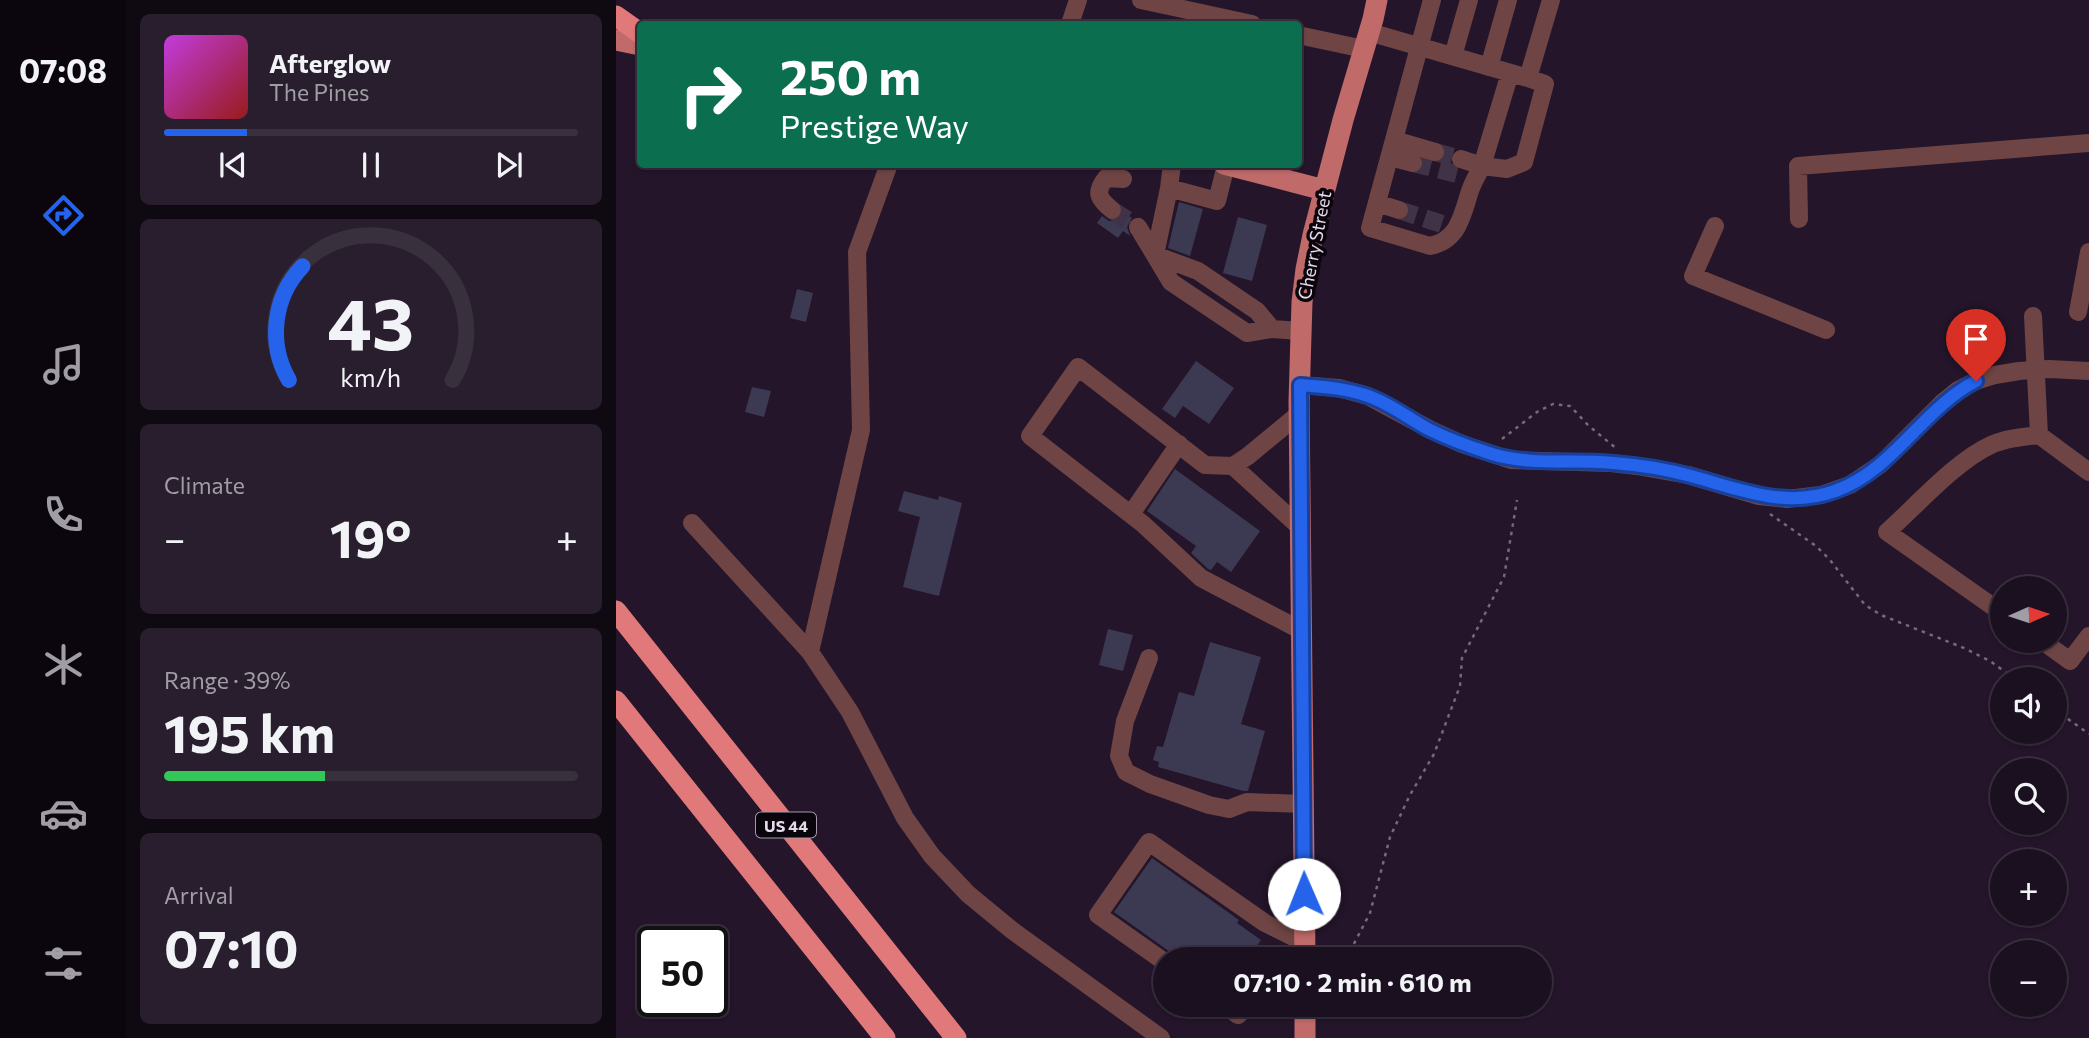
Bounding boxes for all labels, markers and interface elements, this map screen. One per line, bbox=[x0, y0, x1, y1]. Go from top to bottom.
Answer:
text: 250 m bbox=[780, 45, 921, 105]
text: Afterglow bbox=[269, 47, 391, 78]
icon: right bbox=[665, 49, 756, 140]
text: 07:08 bbox=[19, 50, 107, 90]
text: The Pines bbox=[269, 78, 370, 106]
text: Prestige Way bbox=[780, 105, 969, 145]
icon: previous bbox=[214, 146, 252, 184]
icon: pause bbox=[352, 146, 390, 184]
icon: next bbox=[490, 146, 528, 184]
street label: Cherry Street bbox=[1293, 189, 1335, 301]
icon: directions bbox=[39, 191, 88, 240]
text: 43 bbox=[327, 277, 415, 366]
pin bbox=[1946, 309, 2006, 381]
icon: arrive bbox=[1957, 320, 1995, 358]
icon: music bbox=[39, 340, 88, 389]
text: km/h bbox=[341, 362, 401, 392]
text: Climate bbox=[164, 471, 245, 499]
icon: phone bbox=[39, 490, 88, 539]
text: 19° bbox=[330, 505, 411, 569]
text: − bbox=[164, 514, 186, 561]
text: + bbox=[556, 514, 578, 561]
north arrow bbox=[1990, 576, 2067, 653]
map controls bbox=[1990, 576, 2067, 1017]
icon: climate bbox=[39, 640, 88, 689]
text: Range · 39% bbox=[164, 666, 291, 694]
button: sound bbox=[1990, 667, 2067, 744]
text: 195 km bbox=[164, 700, 335, 764]
button: search bbox=[1990, 758, 2067, 835]
icon: car bbox=[39, 789, 88, 838]
road number: US 44 bbox=[756, 812, 816, 838]
button: + bbox=[1990, 849, 2067, 926]
position arrow bbox=[1267, 857, 1341, 931]
text: Arrival bbox=[164, 881, 234, 909]
text: 07:10 bbox=[164, 915, 298, 979]
speed limit sign: 50 bbox=[637, 926, 728, 1017]
icon: filters bbox=[39, 939, 88, 988]
button: − bbox=[1990, 940, 2067, 1017]
text: 07:10 · 2 min · 610 m bbox=[1233, 966, 1472, 997]

